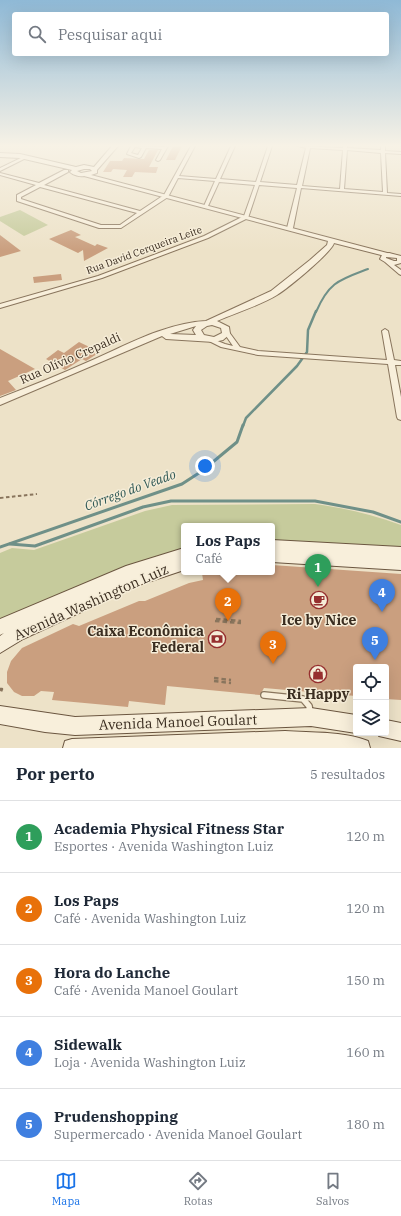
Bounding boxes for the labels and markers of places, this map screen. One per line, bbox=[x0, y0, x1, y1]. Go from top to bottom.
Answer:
pin: 1 bbox=[305, 554, 331, 587]
pin: 4 bbox=[369, 579, 395, 612]
pin: 2 bbox=[215, 588, 241, 621]
cafe icon: Ice by Nice bbox=[309, 590, 329, 610]
place label: Ice by Nice bbox=[282, 611, 357, 629]
place label: Caixa Econômica Federal bbox=[87, 622, 204, 656]
pin: 5 bbox=[362, 627, 388, 660]
bank icon: Caixa Econômica Federal bbox=[207, 629, 227, 649]
pin: 3 bbox=[260, 631, 286, 664]
shop icon: Ri Happy bbox=[308, 664, 328, 684]
place label: Ri Happy bbox=[286, 685, 350, 703]

